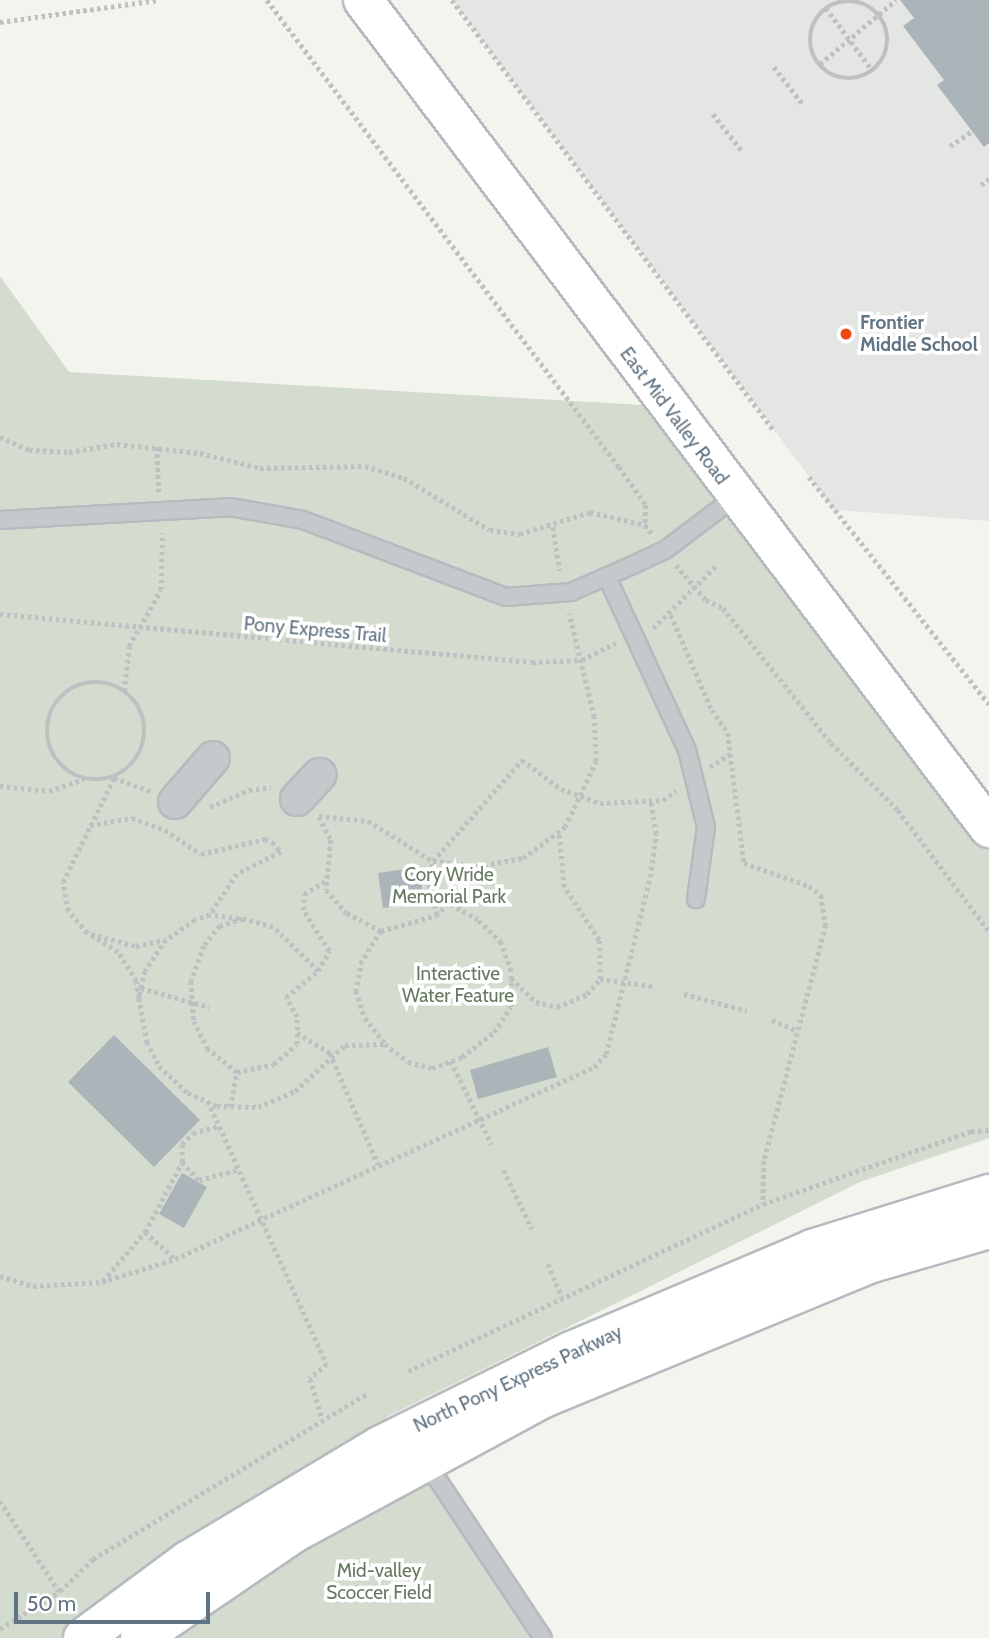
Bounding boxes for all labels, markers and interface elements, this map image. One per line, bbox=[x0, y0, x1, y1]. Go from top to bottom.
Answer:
place label: Frontier Middle School bbox=[860, 312, 978, 356]
marker: Frontier Middle School bbox=[838, 326, 854, 342]
street label: East Mid Valley Road bbox=[615, 343, 733, 489]
street label: Pony Express Trail bbox=[243, 612, 387, 648]
park label: Cory Wride Memorial Park bbox=[392, 864, 506, 908]
park label: Interactive Water Feature bbox=[402, 963, 514, 1007]
street label: North Pony Express Parkway bbox=[410, 1321, 626, 1437]
park label: Mid-valley Scoccer Field bbox=[326, 1560, 432, 1604]
scale bar bbox=[18, 1578, 214, 1622]
text: 50 m bbox=[27, 1591, 76, 1616]

